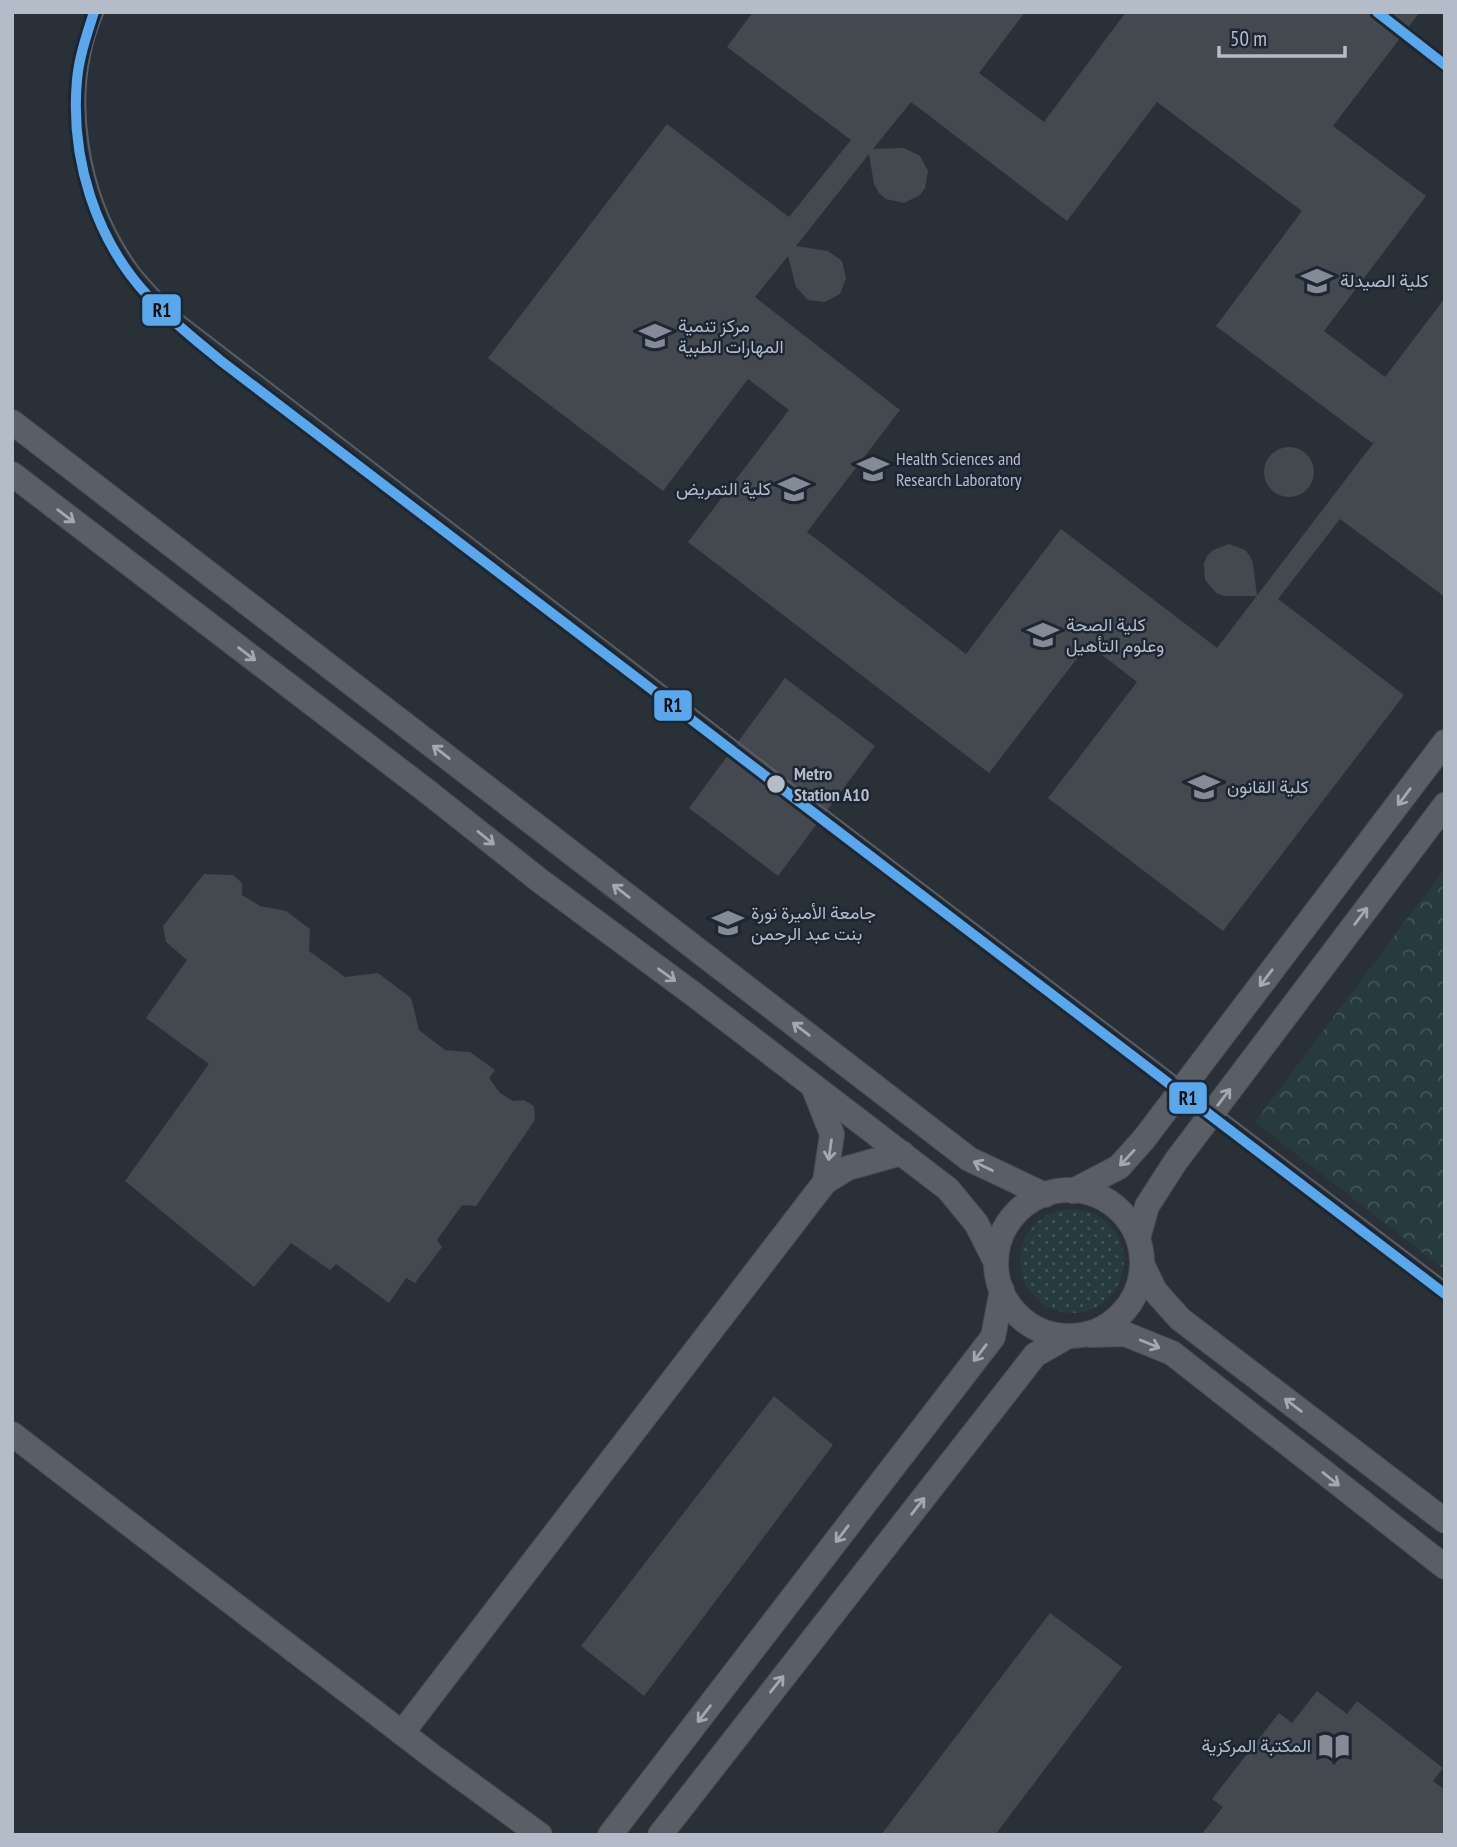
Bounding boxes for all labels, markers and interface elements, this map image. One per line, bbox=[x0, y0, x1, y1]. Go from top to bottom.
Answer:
scale bar bbox=[1219, 14, 1345, 58]
text: 50 m bbox=[1230, 25, 1267, 52]
school or university icon: كلية الصيدلة bbox=[1300, 264, 1334, 298]
place label: كلية الصيدلة bbox=[1340, 269, 1429, 292]
line badge: R1 bbox=[141, 293, 182, 327]
text: R1 bbox=[153, 298, 171, 322]
place label: مركز تنمية المهارات الطبية bbox=[678, 314, 784, 358]
school or university icon: مركز تنمية المهارات الطبية bbox=[638, 319, 672, 353]
place label: Health Sciences and Research Laboratory bbox=[896, 447, 1022, 491]
school or university icon: Health Sciences and Research Laboratory bbox=[856, 452, 890, 486]
school or university icon: كلية التمريض bbox=[777, 472, 811, 506]
place label: كلية التمريض bbox=[676, 477, 771, 500]
one-way arrow bbox=[57, 508, 75, 523]
place label: كلية الصحة وعلوم التأهيل bbox=[1066, 613, 1164, 658]
school or university icon: كلية الصحة وعلوم التأهيل bbox=[1026, 618, 1060, 652]
one-way arrow bbox=[238, 646, 256, 661]
line badge: R1 bbox=[653, 689, 693, 722]
text: R1 bbox=[664, 693, 682, 717]
one-way arrow bbox=[431, 745, 450, 760]
place label: Metro Station A10 bbox=[794, 762, 869, 806]
school or university icon: كلية القانون bbox=[1187, 770, 1221, 804]
marker: Metro Station A10 bbox=[765, 773, 787, 795]
place label: كلية القانون bbox=[1227, 775, 1309, 798]
one-way arrow bbox=[1396, 787, 1411, 805]
one-way arrow bbox=[476, 830, 494, 845]
one-way arrow bbox=[612, 883, 631, 898]
place label: جامعة الأميرة نورة بنت عبد الرحمن bbox=[751, 901, 876, 945]
school or university icon: جامعة الأميرة نورة بنت عبد الرحمن bbox=[711, 906, 745, 940]
one-way arrow bbox=[1354, 907, 1368, 926]
one-way arrow bbox=[657, 967, 676, 982]
one-way arrow bbox=[1259, 968, 1274, 987]
one-way arrow bbox=[793, 1022, 811, 1037]
line badge: R1 bbox=[1168, 1081, 1208, 1115]
text: R1 bbox=[1179, 1086, 1197, 1110]
one-way arrow bbox=[1216, 1088, 1231, 1107]
one-way arrow bbox=[823, 1138, 836, 1160]
one-way arrow bbox=[1119, 1149, 1135, 1167]
one-way arrow bbox=[973, 1158, 994, 1172]
one-way arrow bbox=[1138, 1338, 1160, 1351]
one-way arrow bbox=[973, 1344, 988, 1362]
one-way arrow bbox=[1285, 1398, 1303, 1413]
one-way arrow bbox=[1322, 1471, 1340, 1487]
one-way arrow bbox=[910, 1497, 925, 1515]
one-way arrow bbox=[835, 1525, 850, 1543]
one-way arrow bbox=[770, 1676, 785, 1694]
one-way arrow bbox=[696, 1705, 711, 1723]
library icon: المكتبة المركزية bbox=[1317, 1729, 1351, 1763]
place label: المكتبة المركزية bbox=[1201, 1734, 1311, 1757]

